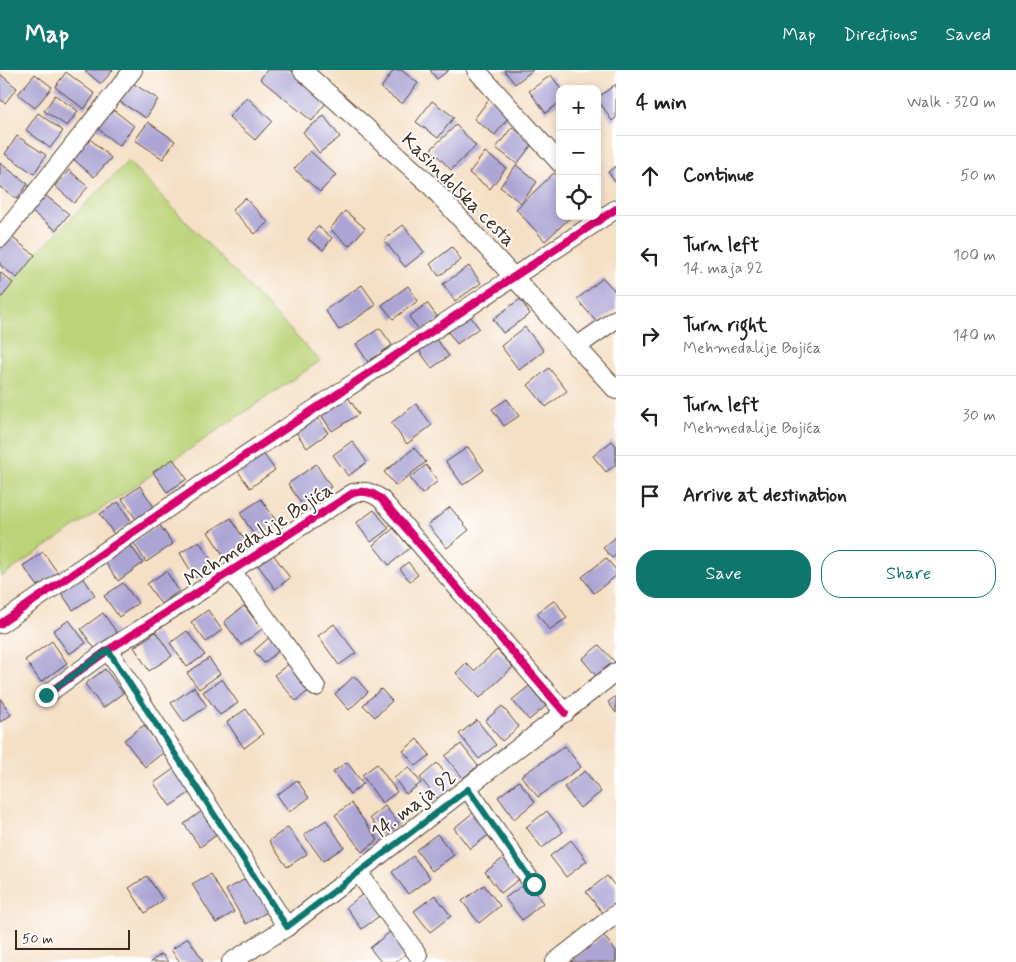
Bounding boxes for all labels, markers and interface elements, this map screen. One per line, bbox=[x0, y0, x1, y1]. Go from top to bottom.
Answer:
text: Map bbox=[25, 20, 69, 51]
text: Map bbox=[783, 23, 816, 47]
text: Directions bbox=[844, 23, 918, 47]
text: Saved bbox=[946, 23, 991, 47]
map controls bbox=[556, 85, 601, 220]
button: + bbox=[556, 85, 601, 130]
text: 4 min bbox=[636, 89, 687, 117]
text: Walk · 320 m bbox=[907, 92, 996, 113]
street label: Kasindolska cesta bbox=[395, 127, 521, 253]
button: − bbox=[556, 130, 601, 175]
icon: ahead bbox=[636, 162, 664, 190]
text: Continue bbox=[683, 163, 754, 188]
text: 50 m bbox=[960, 165, 996, 186]
button: locate bbox=[556, 175, 601, 220]
text: Turn left bbox=[683, 233, 759, 258]
icon: left bbox=[636, 242, 664, 270]
text: 100 m bbox=[953, 245, 996, 266]
text: 14. maja 92 bbox=[683, 258, 763, 279]
text: Turn right bbox=[683, 313, 767, 338]
icon: right bbox=[636, 322, 664, 350]
text: 140 m bbox=[952, 325, 996, 346]
text: Mehmedalije Bojića bbox=[683, 338, 821, 359]
text: Turn left bbox=[683, 393, 759, 418]
icon: left bbox=[636, 402, 664, 430]
text: 30 m bbox=[963, 405, 996, 426]
text: Mehmedalije Bojića bbox=[683, 418, 821, 439]
street label: Mehmedalije Bojića bbox=[179, 477, 338, 594]
icon: arrive bbox=[636, 482, 664, 510]
text: Arrive at destination bbox=[683, 483, 847, 508]
button: Save bbox=[636, 550, 811, 598]
button: Share bbox=[821, 550, 996, 598]
route end bbox=[35, 684, 58, 707]
street label: 14. maja 92 bbox=[366, 764, 462, 846]
route start bbox=[523, 873, 546, 896]
scale bar bbox=[15, 927, 130, 950]
text: 50 m bbox=[22, 930, 53, 948]

